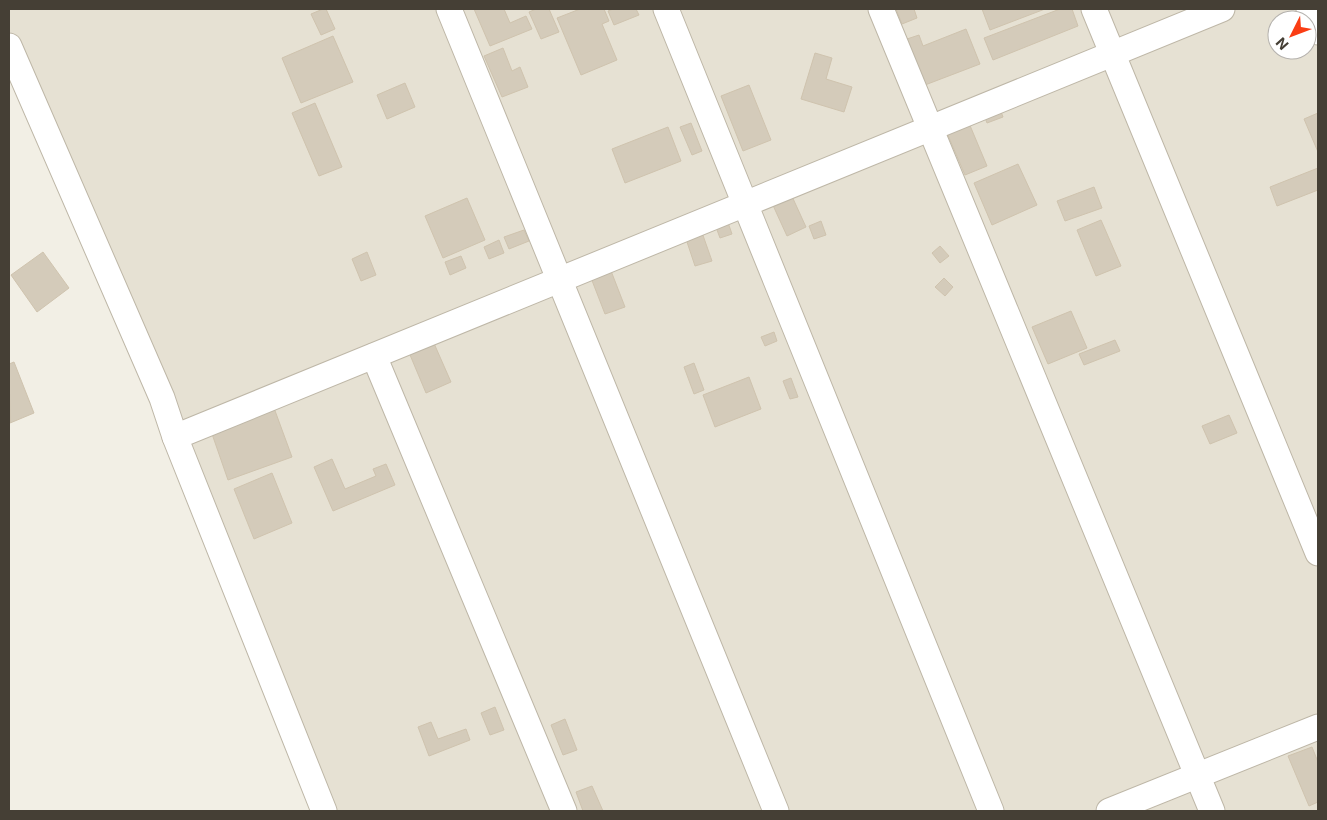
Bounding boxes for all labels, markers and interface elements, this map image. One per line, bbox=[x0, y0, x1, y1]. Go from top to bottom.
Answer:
north arrow bbox=[1267, 10, 1317, 60]
text: N bbox=[1272, 34, 1292, 54]

